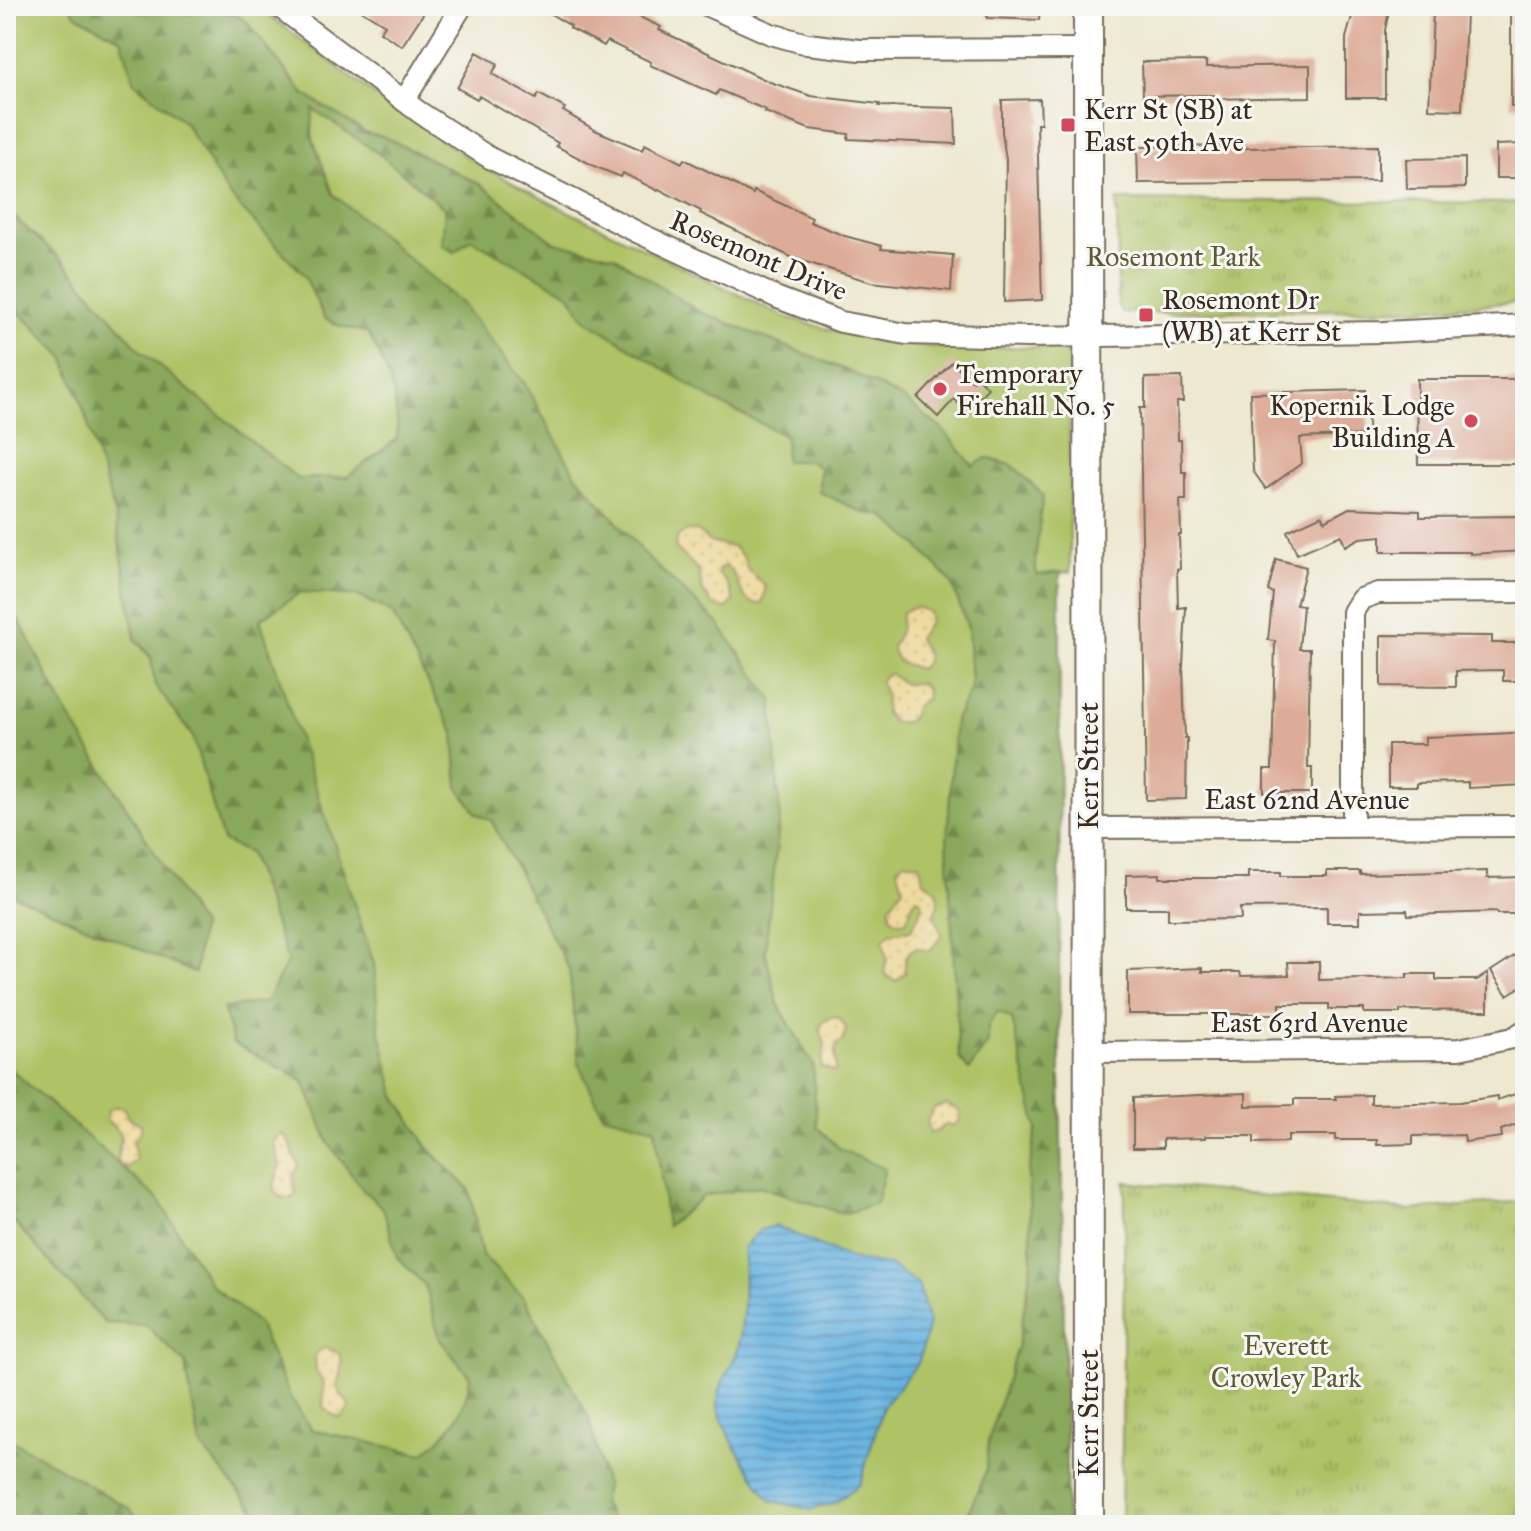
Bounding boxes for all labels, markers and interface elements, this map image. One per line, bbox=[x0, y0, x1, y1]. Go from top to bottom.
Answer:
place label: Kerr St (SB) at East 59th Ave bbox=[1084, 92, 1252, 159]
marker: Kerr St (SB) at East 59th Ave bbox=[1059, 116, 1077, 134]
street label: Rosemont Drive bbox=[665, 202, 853, 309]
park label: Rosemont Park bbox=[1086, 239, 1261, 274]
place label: Rosemont Dr (WB) at Kerr St bbox=[1162, 282, 1341, 349]
marker: Rosemont Dr (WB) at Kerr St bbox=[1137, 306, 1155, 324]
place label: Temporary Firehall No. 5 bbox=[956, 356, 1115, 423]
marker: Temporary Firehall No. 5 bbox=[931, 380, 949, 398]
place label: Kopernik Lodge Building A bbox=[1269, 388, 1455, 455]
marker: Kopernik Lodge Building A bbox=[1462, 412, 1480, 430]
street label: Kerr Street bbox=[1071, 702, 1106, 830]
street label: East 62nd Avenue bbox=[1204, 782, 1410, 817]
street label: East 63rd Avenue bbox=[1210, 1005, 1408, 1040]
park label: Everett Crowley Park bbox=[1211, 1328, 1361, 1395]
street label: Kerr Street bbox=[1071, 1349, 1106, 1477]

